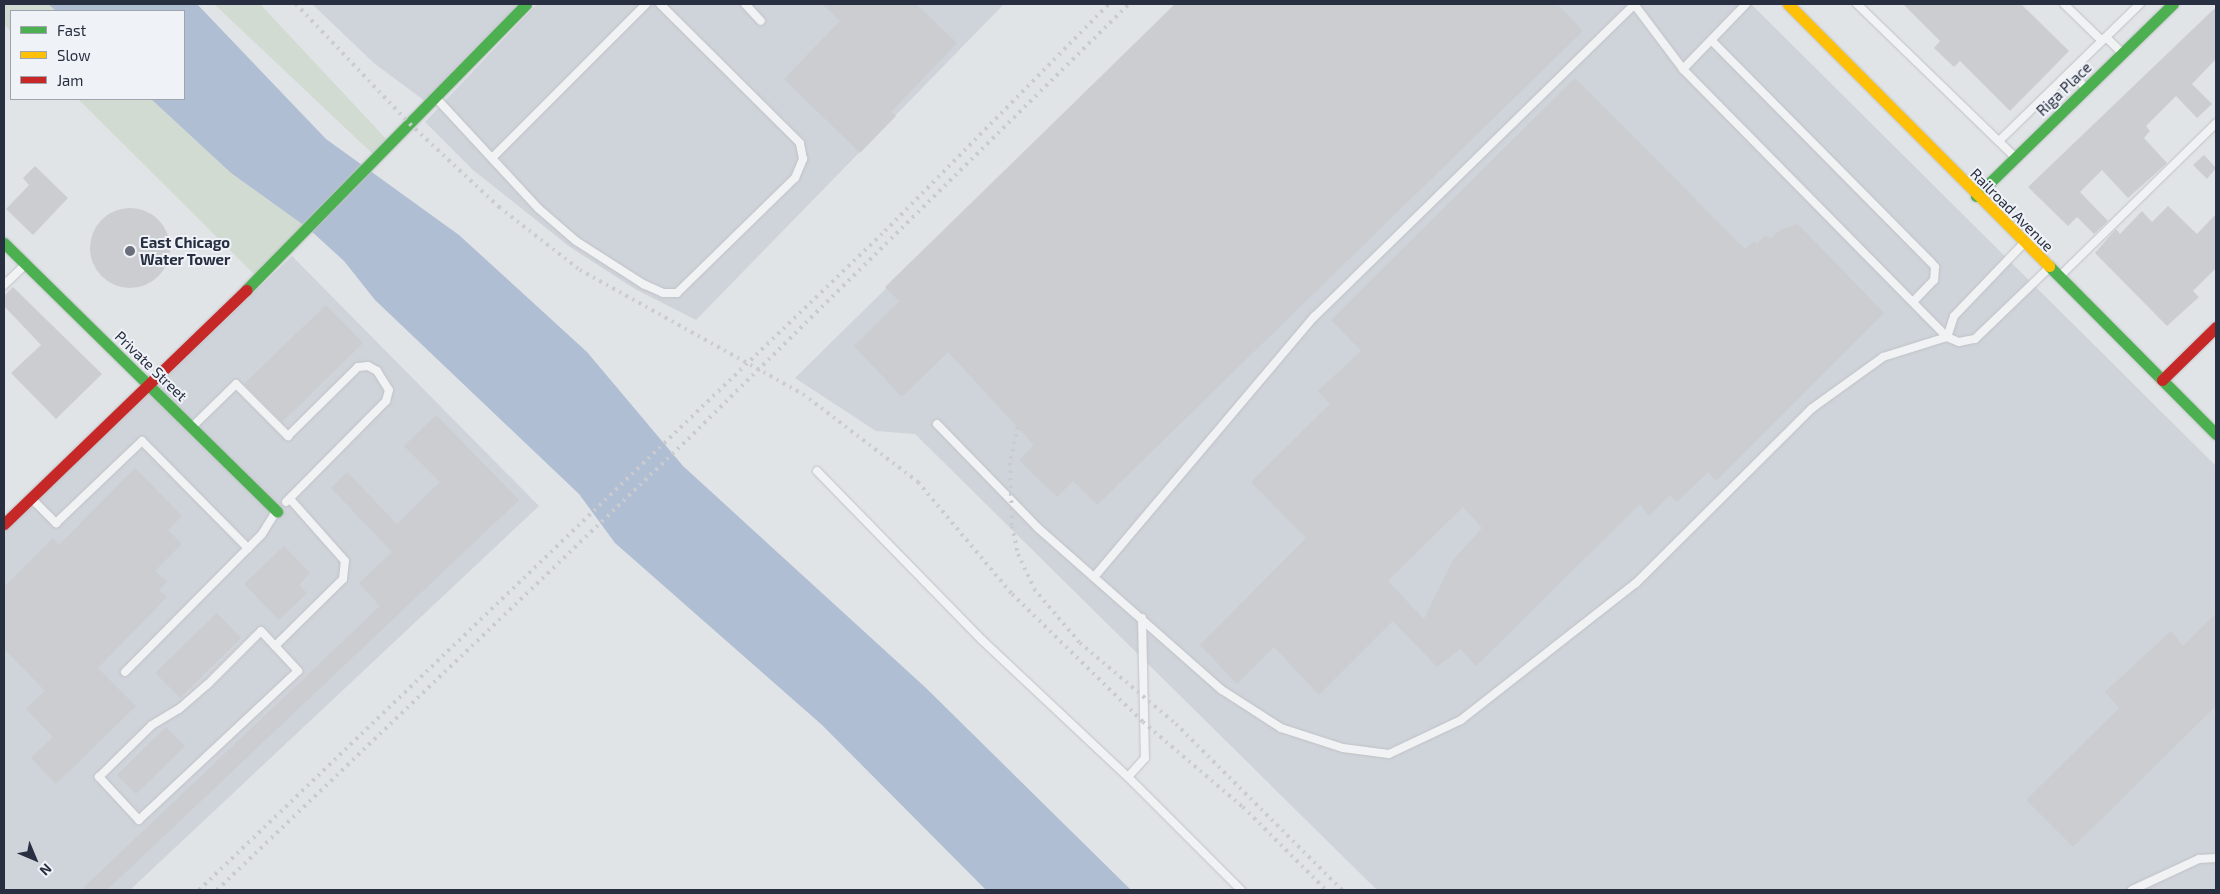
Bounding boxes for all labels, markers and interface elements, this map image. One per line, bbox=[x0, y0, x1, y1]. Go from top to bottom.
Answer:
legend bbox=[10, 10, 185, 100]
text: Fast bbox=[57, 21, 86, 39]
text: Slow bbox=[57, 46, 91, 64]
street label: Riga Place bbox=[2033, 58, 2095, 120]
text: Jam bbox=[57, 71, 83, 89]
street label: Railroad Avenue bbox=[1967, 165, 2057, 255]
place label: East Chicago Water Tower bbox=[140, 233, 231, 268]
marker: East Chicago Water Tower bbox=[124, 245, 136, 257]
street label: Private Street bbox=[111, 327, 191, 405]
north arrow bbox=[10, 834, 60, 884]
text: N bbox=[36, 860, 56, 880]

